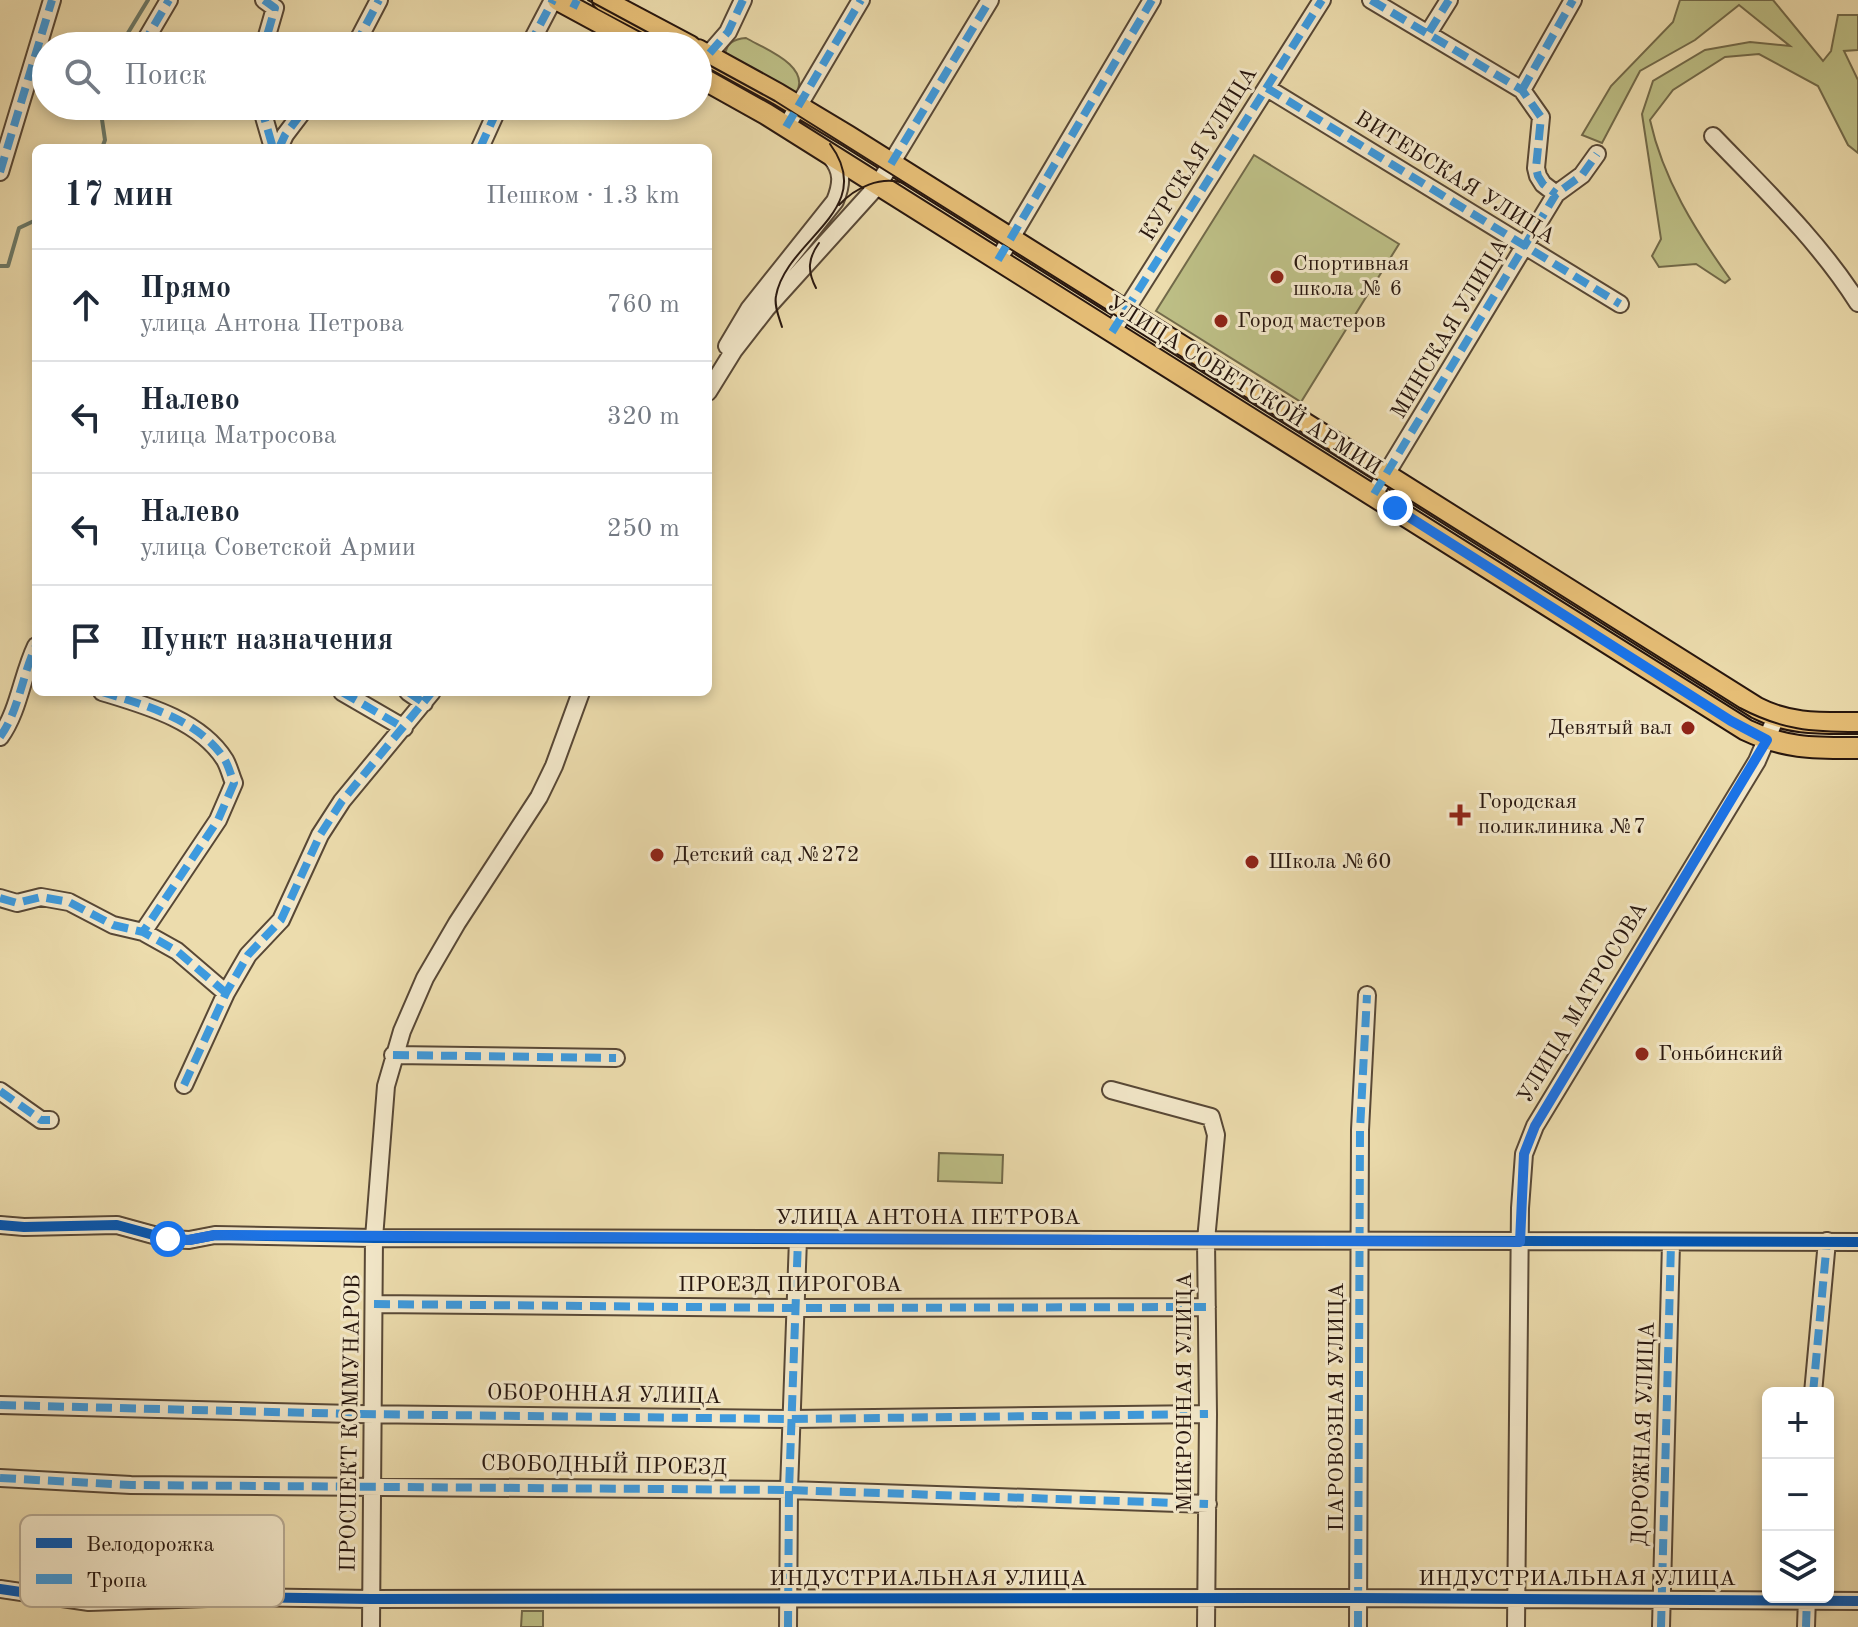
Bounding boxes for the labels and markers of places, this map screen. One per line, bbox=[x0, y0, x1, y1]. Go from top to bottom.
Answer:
place label: Спортивная школа № 6 bbox=[1293, 253, 1409, 300]
marker: Спортивная школа № 6 bbox=[1268, 268, 1286, 286]
place label: Город мастеров bbox=[1237, 310, 1386, 332]
marker: Город мастеров bbox=[1212, 312, 1230, 330]
place label: Девятый вал bbox=[1548, 717, 1672, 739]
marker: Девятый вал bbox=[1679, 719, 1697, 737]
place label: Городская поликлиника №7 bbox=[1478, 791, 1646, 838]
marker: Городская поликлиника №7 bbox=[1449, 804, 1471, 826]
place label: Детский сад №272 bbox=[673, 844, 859, 866]
marker: Детский сад №272 bbox=[648, 846, 666, 864]
place label: Школа №60 bbox=[1268, 851, 1391, 873]
marker: Школа №60 bbox=[1243, 853, 1261, 871]
place label: Гоньбинский bbox=[1658, 1043, 1783, 1065]
marker: Гоньбинский bbox=[1633, 1045, 1651, 1063]

